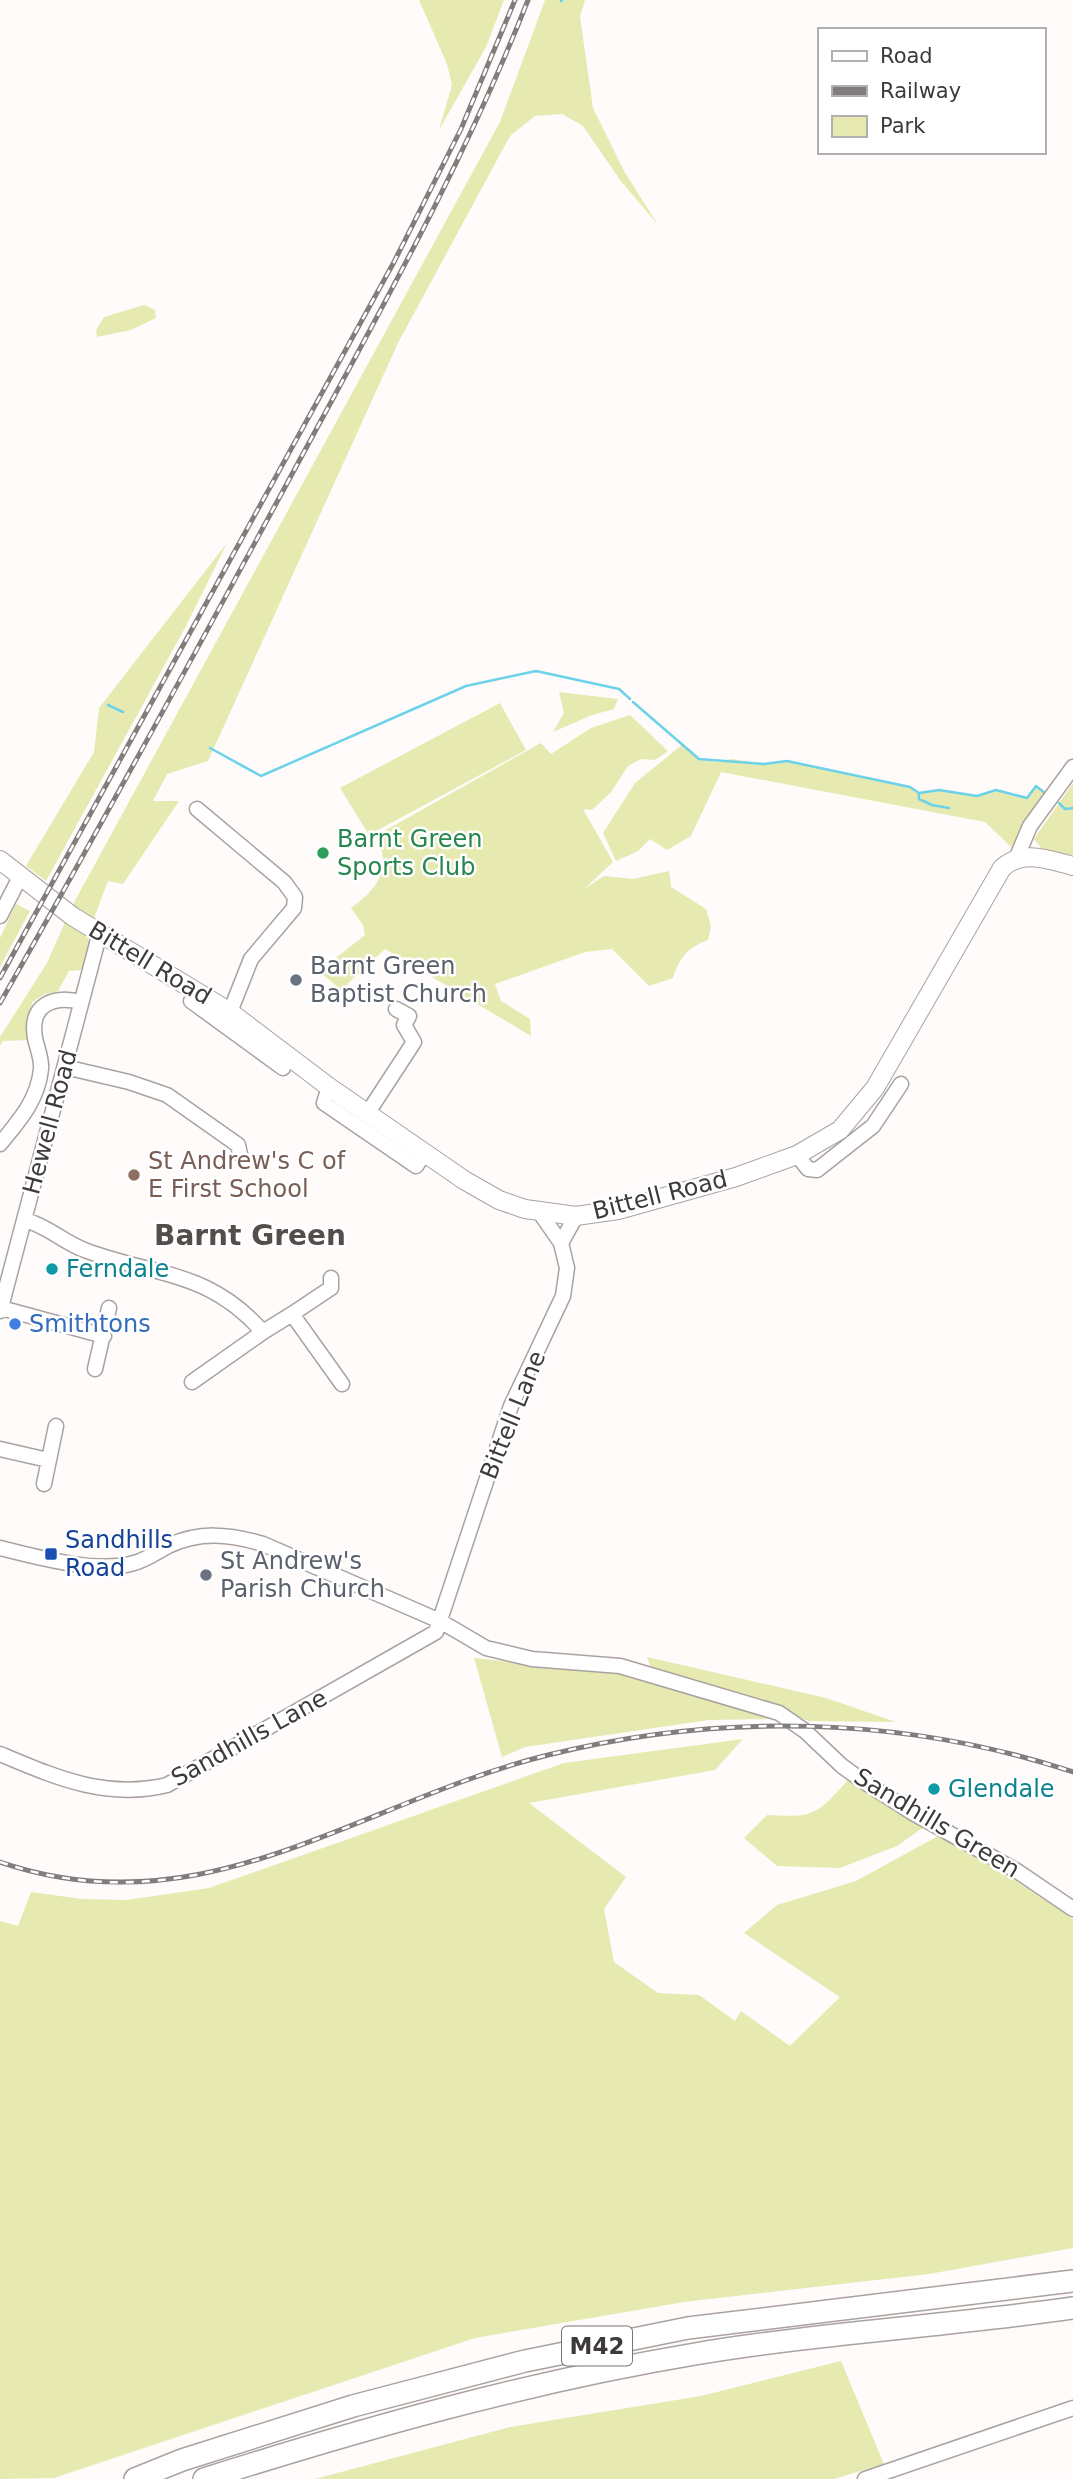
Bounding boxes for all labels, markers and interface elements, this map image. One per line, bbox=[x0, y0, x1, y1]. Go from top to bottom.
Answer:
legend bbox=[818, 28, 1045, 154]
text: Road bbox=[880, 44, 933, 68]
text: Railway bbox=[880, 79, 961, 103]
text: Park bbox=[880, 114, 926, 138]
place label: Barnt Green Sports Club bbox=[337, 825, 483, 881]
marker: Barnt Green Sports Club bbox=[315, 845, 331, 861]
street label: Bittell Road bbox=[84, 915, 216, 1011]
place label: Barnt Green Baptist Church bbox=[310, 952, 487, 1008]
marker: Barnt Green Baptist Church bbox=[288, 972, 304, 988]
street label: Hewell Road bbox=[17, 1047, 83, 1197]
place label: St Andrew's C of E First School bbox=[148, 1147, 346, 1203]
street label: Bittell Road bbox=[590, 1165, 730, 1225]
marker: St Andrew's C of E First School bbox=[126, 1167, 142, 1183]
district label: Barnt Green bbox=[154, 1219, 346, 1252]
place label: Ferndale bbox=[66, 1255, 169, 1283]
marker: Ferndale bbox=[44, 1261, 60, 1277]
place label: Smithtons bbox=[29, 1310, 151, 1338]
marker: Smithtons bbox=[7, 1316, 23, 1332]
street label: Bittell Lane bbox=[475, 1347, 551, 1483]
place label: Sandhills Road bbox=[65, 1526, 173, 1582]
marker: Sandhills Road bbox=[43, 1546, 59, 1562]
place label: St Andrew's Parish Church bbox=[220, 1547, 385, 1603]
marker: St Andrew's Parish Church bbox=[198, 1567, 214, 1583]
street label: Sandhills Lane bbox=[166, 1684, 332, 1792]
street label: Sandhills Green bbox=[849, 1762, 1025, 1884]
place label: Glendale bbox=[948, 1775, 1055, 1803]
marker: Glendale bbox=[926, 1781, 942, 1797]
road number: M42 bbox=[562, 2326, 632, 2366]

